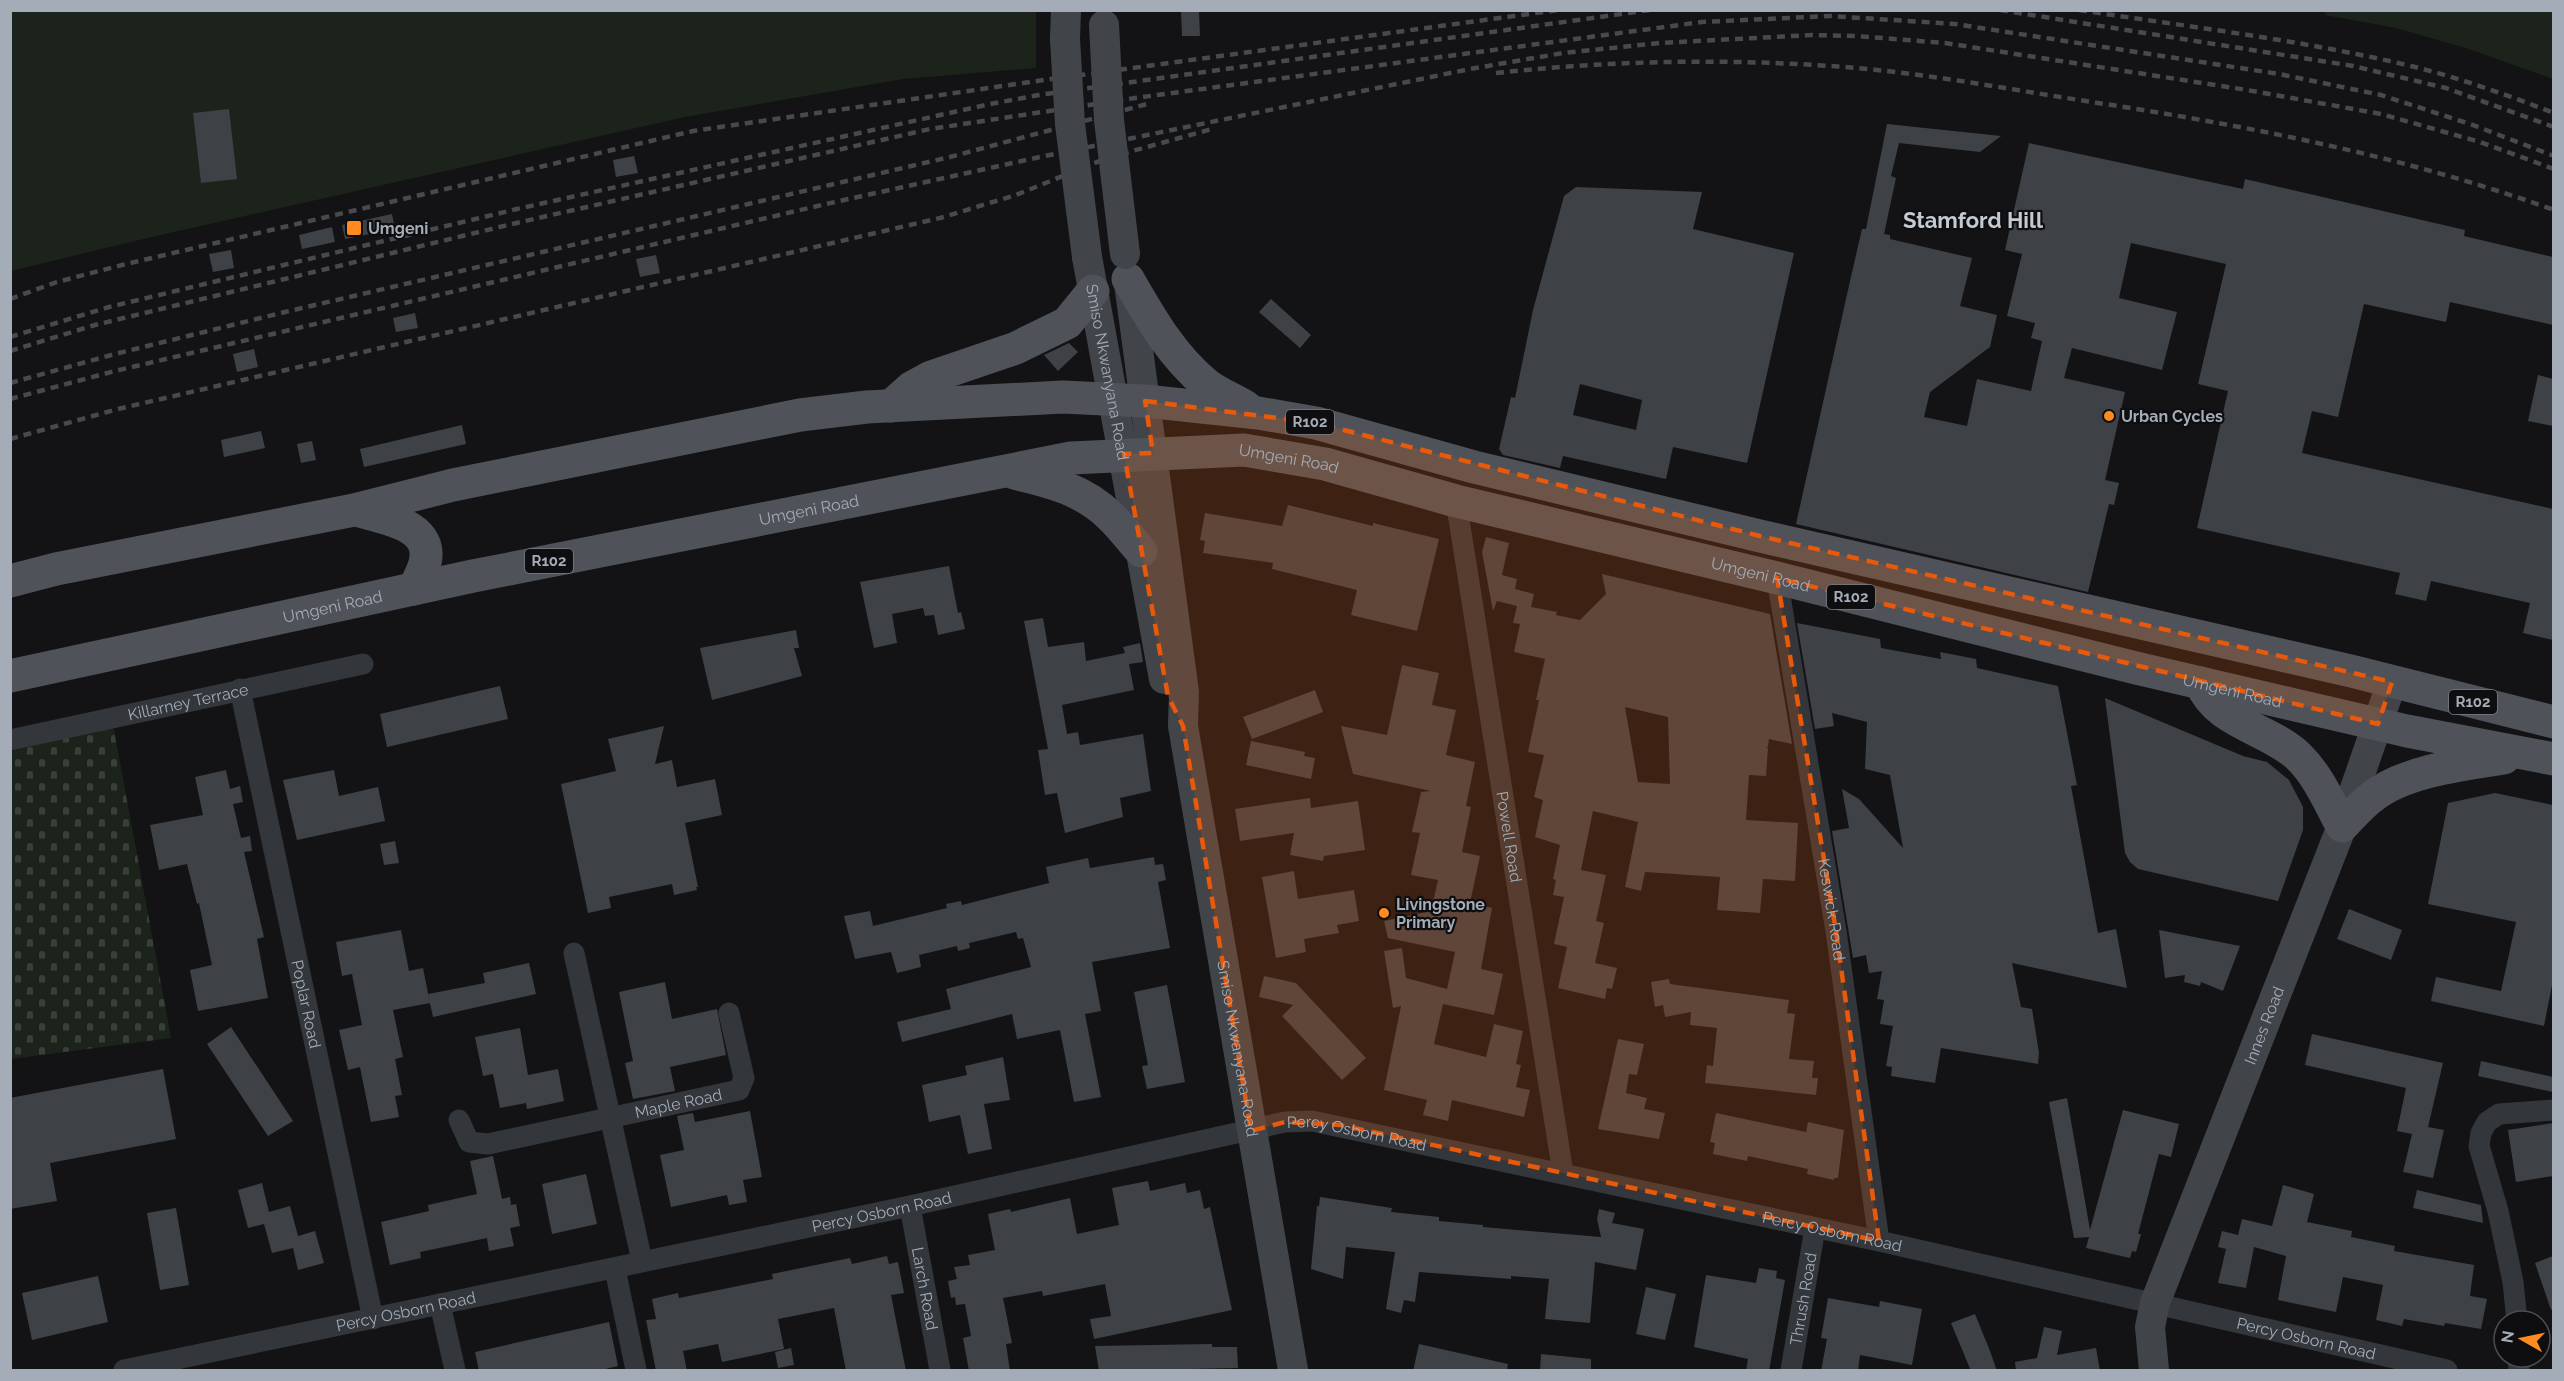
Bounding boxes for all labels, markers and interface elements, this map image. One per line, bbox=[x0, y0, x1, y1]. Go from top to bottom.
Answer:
district label: Stamford Hill bbox=[1903, 207, 2044, 233]
marker: Umgeni bbox=[345, 219, 363, 237]
place label: Umgeni bbox=[368, 219, 428, 238]
street label: Smiso Nkwanyana Road bbox=[1083, 283, 1133, 462]
place label: Urban Cycles bbox=[2121, 407, 2223, 426]
marker: Urban Cycles bbox=[2102, 409, 2116, 423]
road number: R102 bbox=[1286, 410, 1334, 434]
street label: Umgeni Road bbox=[1237, 440, 1341, 477]
street label: Umgeni Road bbox=[757, 491, 860, 529]
road number: R102 bbox=[525, 549, 573, 573]
street label: Umgeni Road bbox=[1709, 553, 1812, 595]
road number: R102 bbox=[1827, 585, 1875, 609]
street label: Umgeni Road bbox=[281, 586, 384, 626]
street label: Umgeni Road bbox=[2181, 670, 2284, 711]
street label: Killarney Terrace bbox=[126, 679, 250, 724]
road number: R102 bbox=[2449, 690, 2497, 714]
street label: Powell Road bbox=[1493, 790, 1526, 884]
street label: Keswick Road bbox=[1815, 857, 1849, 962]
place label: Livingstone Primary bbox=[1396, 895, 1485, 932]
marker: Livingstone Primary bbox=[1377, 906, 1391, 920]
street label: Poplar Road bbox=[288, 958, 325, 1050]
street label: Smiso Nkwanyana Road bbox=[1214, 959, 1263, 1138]
street label: Innes Road bbox=[2240, 983, 2288, 1067]
street label: Maple Road bbox=[633, 1084, 724, 1122]
street label: Percy Osborn Road bbox=[1286, 1112, 1428, 1154]
street label: Percy Osborn Road bbox=[810, 1188, 953, 1236]
street label: Percy Osborn Road bbox=[1761, 1207, 1904, 1255]
street label: Larch Road bbox=[908, 1246, 942, 1332]
street label: Thrush Road bbox=[1786, 1251, 1820, 1347]
street label: Percy Osborn Road bbox=[334, 1287, 478, 1335]
north arrow bbox=[2492, 1309, 2552, 1369]
street label: Percy Osborn Road bbox=[2235, 1313, 2378, 1363]
text: N bbox=[2497, 1329, 2518, 1344]

